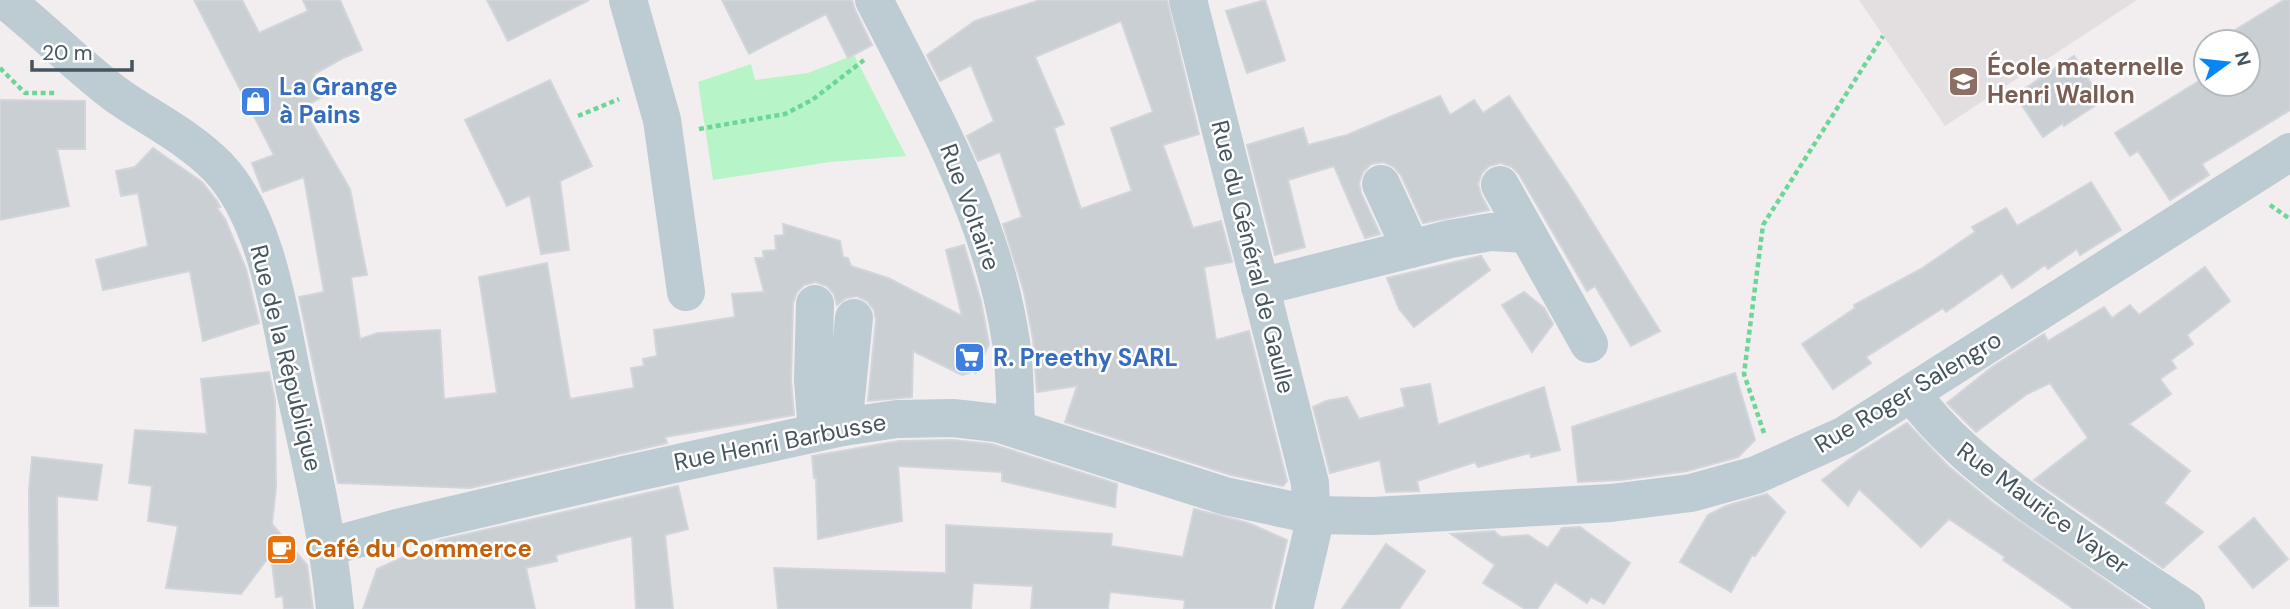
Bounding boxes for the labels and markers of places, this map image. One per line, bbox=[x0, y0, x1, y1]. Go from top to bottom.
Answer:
place label: École maternelle Henri Wallon bbox=[1987, 50, 2184, 110]
school or university icon: École maternelle Henri Wallon bbox=[1947, 64, 1981, 98]
place label: La Grange à Pains bbox=[279, 71, 398, 130]
shop icon: La Grange à Pains bbox=[239, 84, 273, 118]
supermarket icon: R. Preethy SARL bbox=[953, 341, 987, 375]
place label: R. Preethy SARL bbox=[993, 342, 1178, 373]
cafe icon: Café du Commerce bbox=[265, 532, 299, 566]
place label: Café du Commerce bbox=[305, 533, 532, 564]

